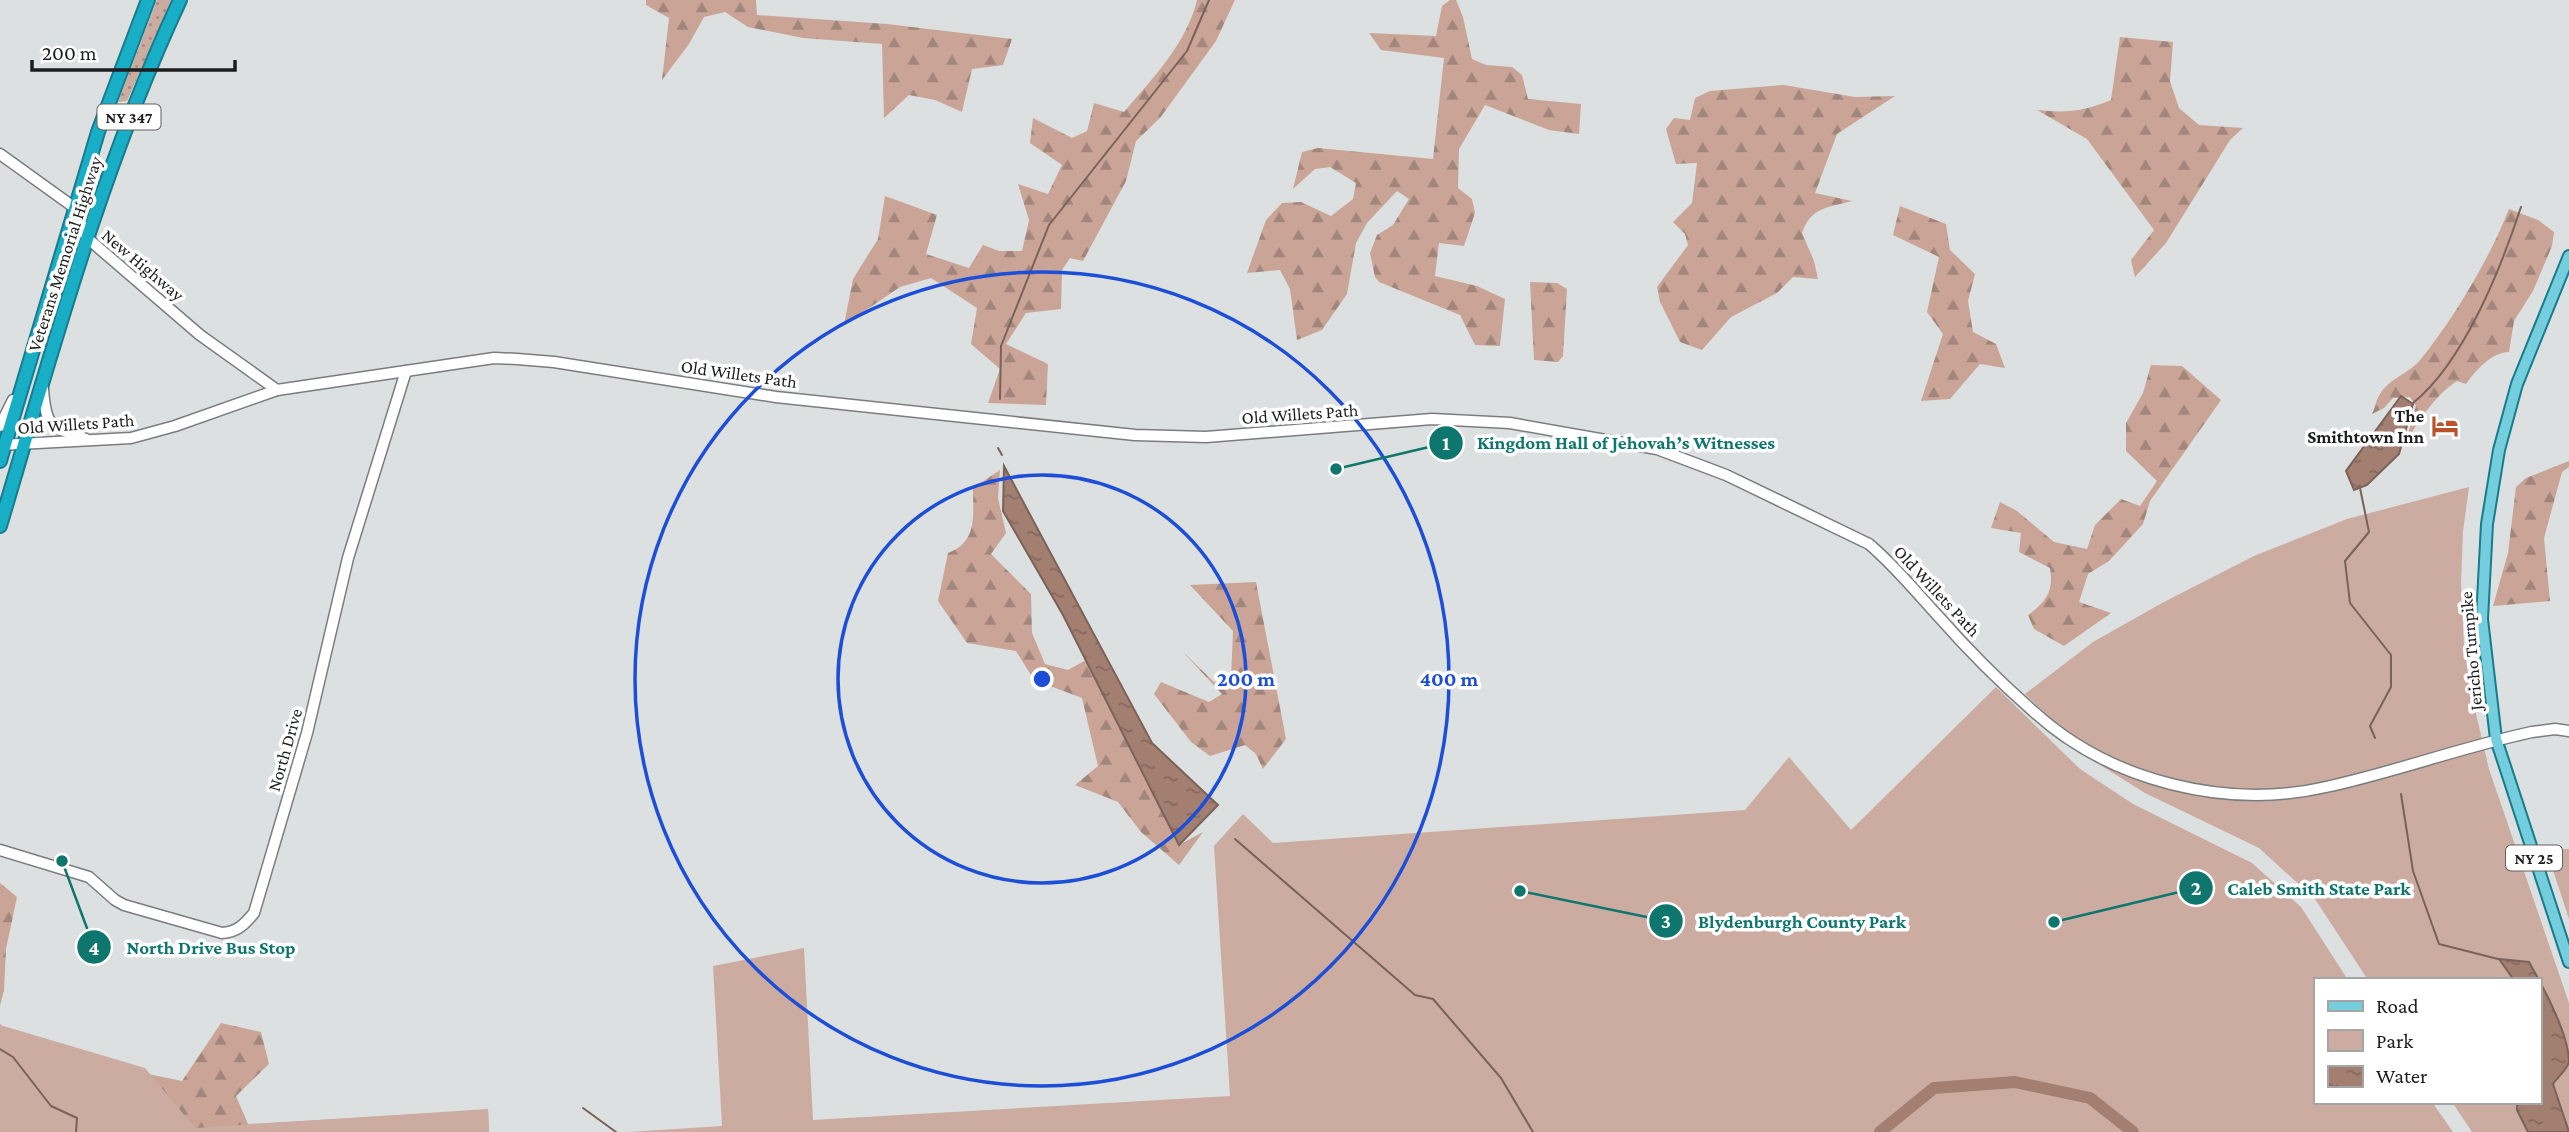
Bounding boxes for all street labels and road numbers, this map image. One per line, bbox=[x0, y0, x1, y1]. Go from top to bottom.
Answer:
road number: NY 347 bbox=[97, 105, 160, 130]
street label: Veterans Memorial Highway bbox=[24, 153, 106, 354]
street label: New Highway bbox=[98, 225, 189, 305]
street label: Old Willets Path bbox=[680, 356, 799, 392]
street label: Old Willets Path bbox=[1241, 400, 1359, 428]
street label: Old Willets Path bbox=[17, 410, 135, 438]
street label: Old Willets Path bbox=[1890, 541, 1984, 641]
street label: Jericho Turnpike bbox=[2456, 590, 2486, 713]
street label: North Drive bbox=[264, 706, 306, 794]
road number: NY 25 bbox=[2506, 846, 2562, 870]

